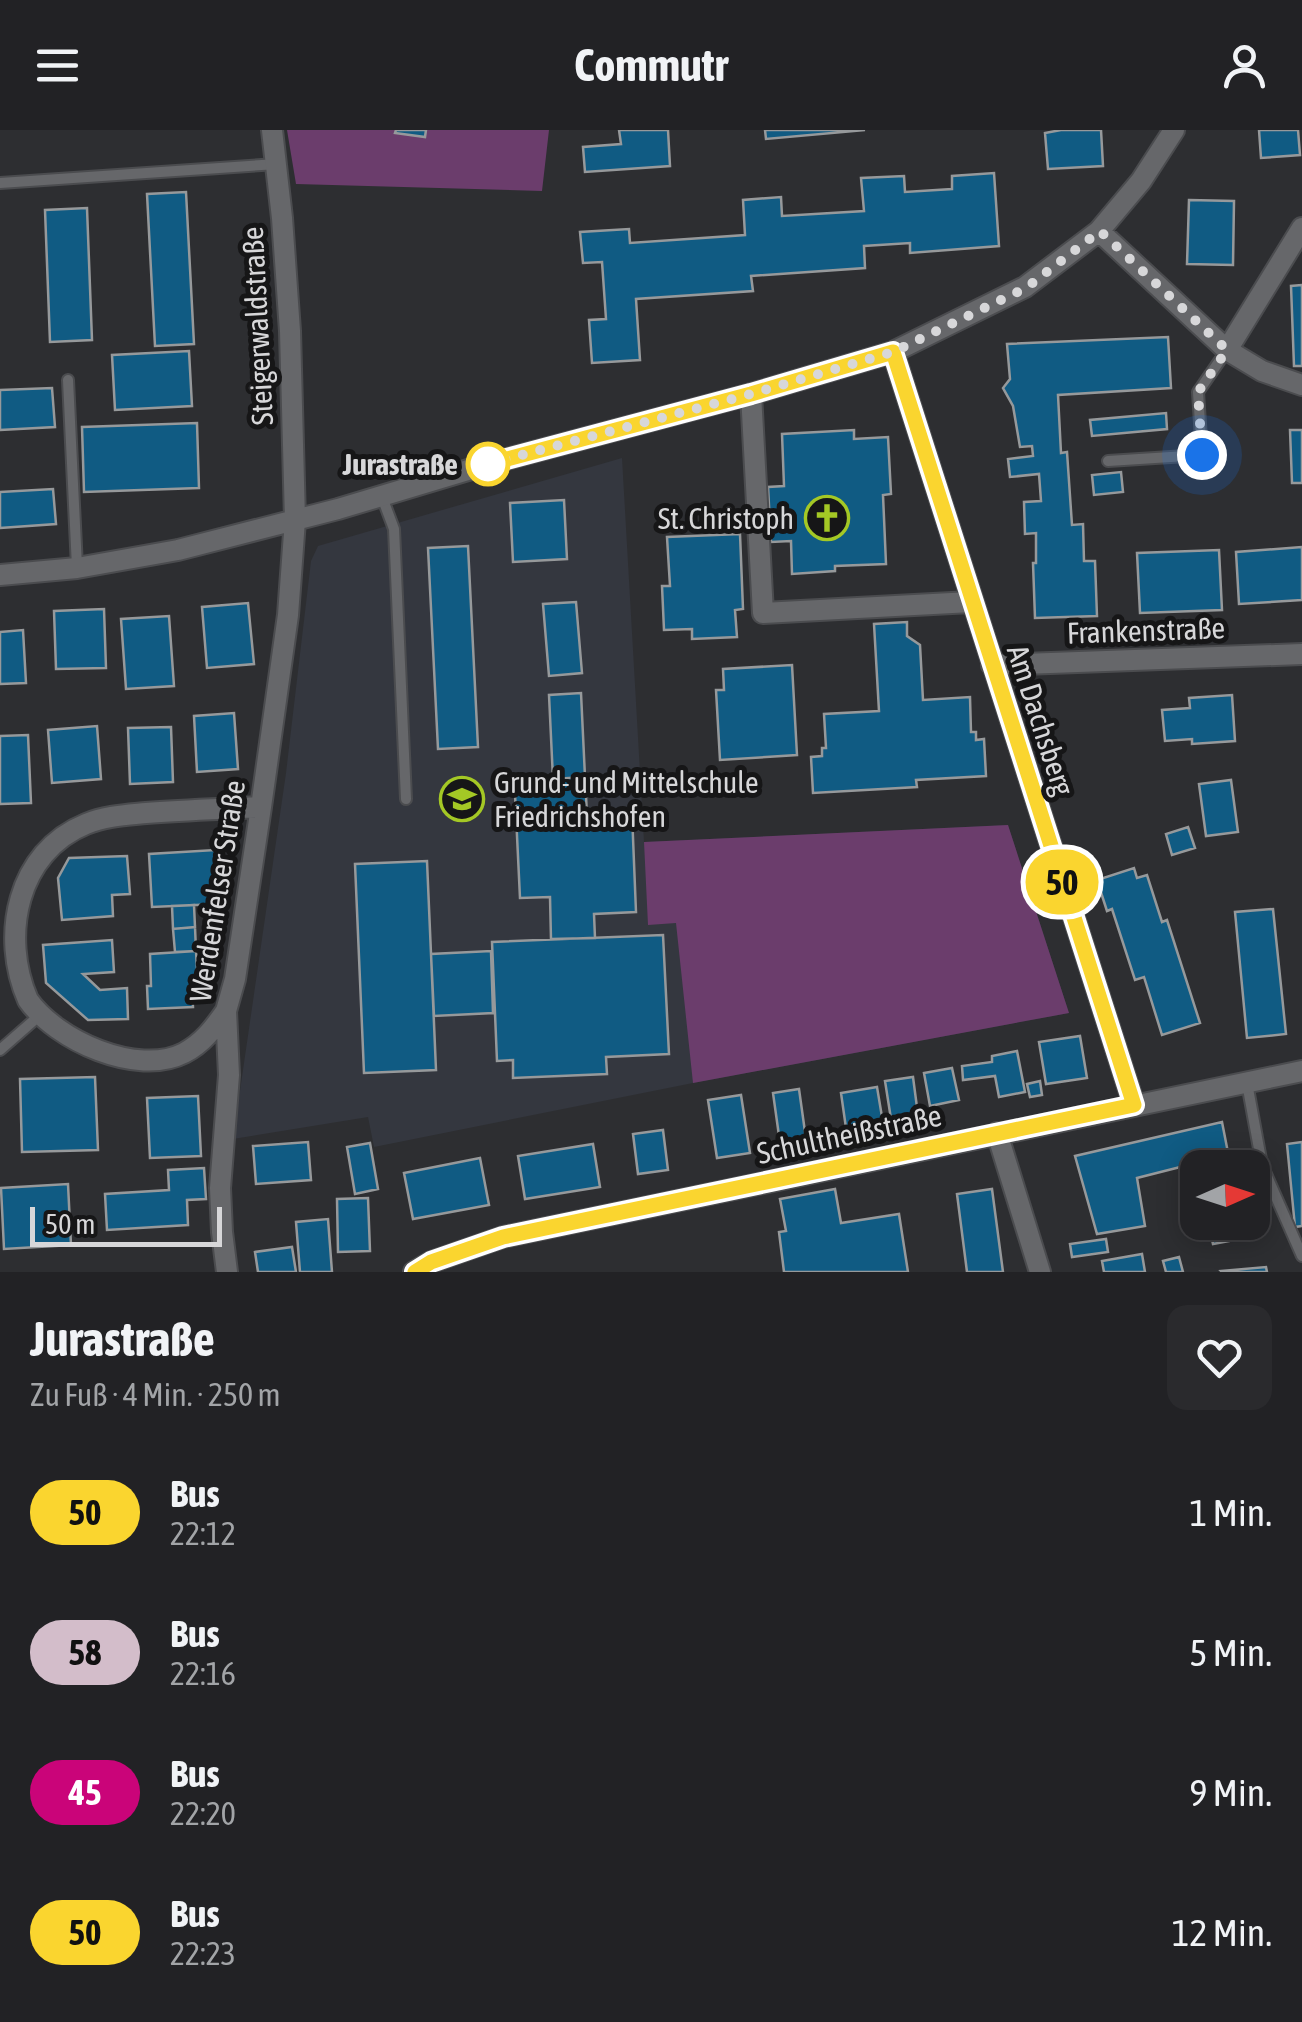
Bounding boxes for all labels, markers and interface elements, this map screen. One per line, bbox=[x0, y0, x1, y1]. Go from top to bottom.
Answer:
icon: menu bbox=[30, 38, 85, 93]
icon: person bbox=[1217, 38, 1272, 93]
text: Commutr bbox=[574, 39, 728, 91]
street label: Steigerwaldstraße bbox=[235, 226, 279, 426]
your location bbox=[1177, 430, 1227, 480]
marker: Jurastraße bbox=[467, 443, 509, 485]
place label: Jurastraße bbox=[342, 447, 458, 481]
church icon: St. Christoph bbox=[804, 495, 850, 541]
place label: St. Christoph bbox=[658, 501, 794, 535]
street label: Frankenstraße bbox=[1066, 610, 1226, 650]
street label: Am Dachsberg bbox=[1001, 641, 1081, 800]
place label: Grund- und Mittelschule Friedrichshofen bbox=[494, 765, 759, 833]
school or university icon: Grund- und Mittelschule Friedrichshofen bbox=[439, 776, 485, 822]
street label: Werdenfelser Straße bbox=[183, 778, 251, 1004]
line badge: 50 bbox=[1017, 850, 1107, 914]
text: 50 bbox=[1046, 862, 1078, 902]
street label: Schultheißstraße bbox=[754, 1098, 944, 1170]
north arrow bbox=[1180, 1150, 1270, 1240]
map controls bbox=[1180, 1150, 1270, 1240]
scale bar bbox=[30, 1202, 222, 1246]
text: 50 m bbox=[45, 1208, 95, 1240]
button: heart bbox=[1167, 1305, 1272, 1410]
text: Jurastraße bbox=[30, 1311, 215, 1366]
text: Zu Fuß · 4 Min. · 250 m bbox=[30, 1376, 281, 1413]
text: Bus bbox=[170, 1472, 220, 1515]
text: 1 Min. bbox=[1190, 1491, 1272, 1534]
text: 50 bbox=[69, 1492, 101, 1532]
text: 22:12 bbox=[170, 1515, 236, 1552]
text: Bus bbox=[170, 1612, 220, 1655]
text: 5 Min. bbox=[1190, 1631, 1272, 1674]
text: 58 bbox=[69, 1632, 101, 1672]
text: 22:16 bbox=[170, 1655, 236, 1692]
text: Bus bbox=[170, 1752, 220, 1795]
text: 9 Min. bbox=[1190, 1771, 1272, 1814]
text: 45 bbox=[69, 1772, 101, 1812]
text: 22:20 bbox=[170, 1795, 236, 1832]
text: Bus bbox=[170, 1892, 220, 1935]
text: 12 Min. bbox=[1172, 1911, 1272, 1954]
text: 50 bbox=[69, 1912, 101, 1952]
text: 22:23 bbox=[170, 1935, 236, 1972]

